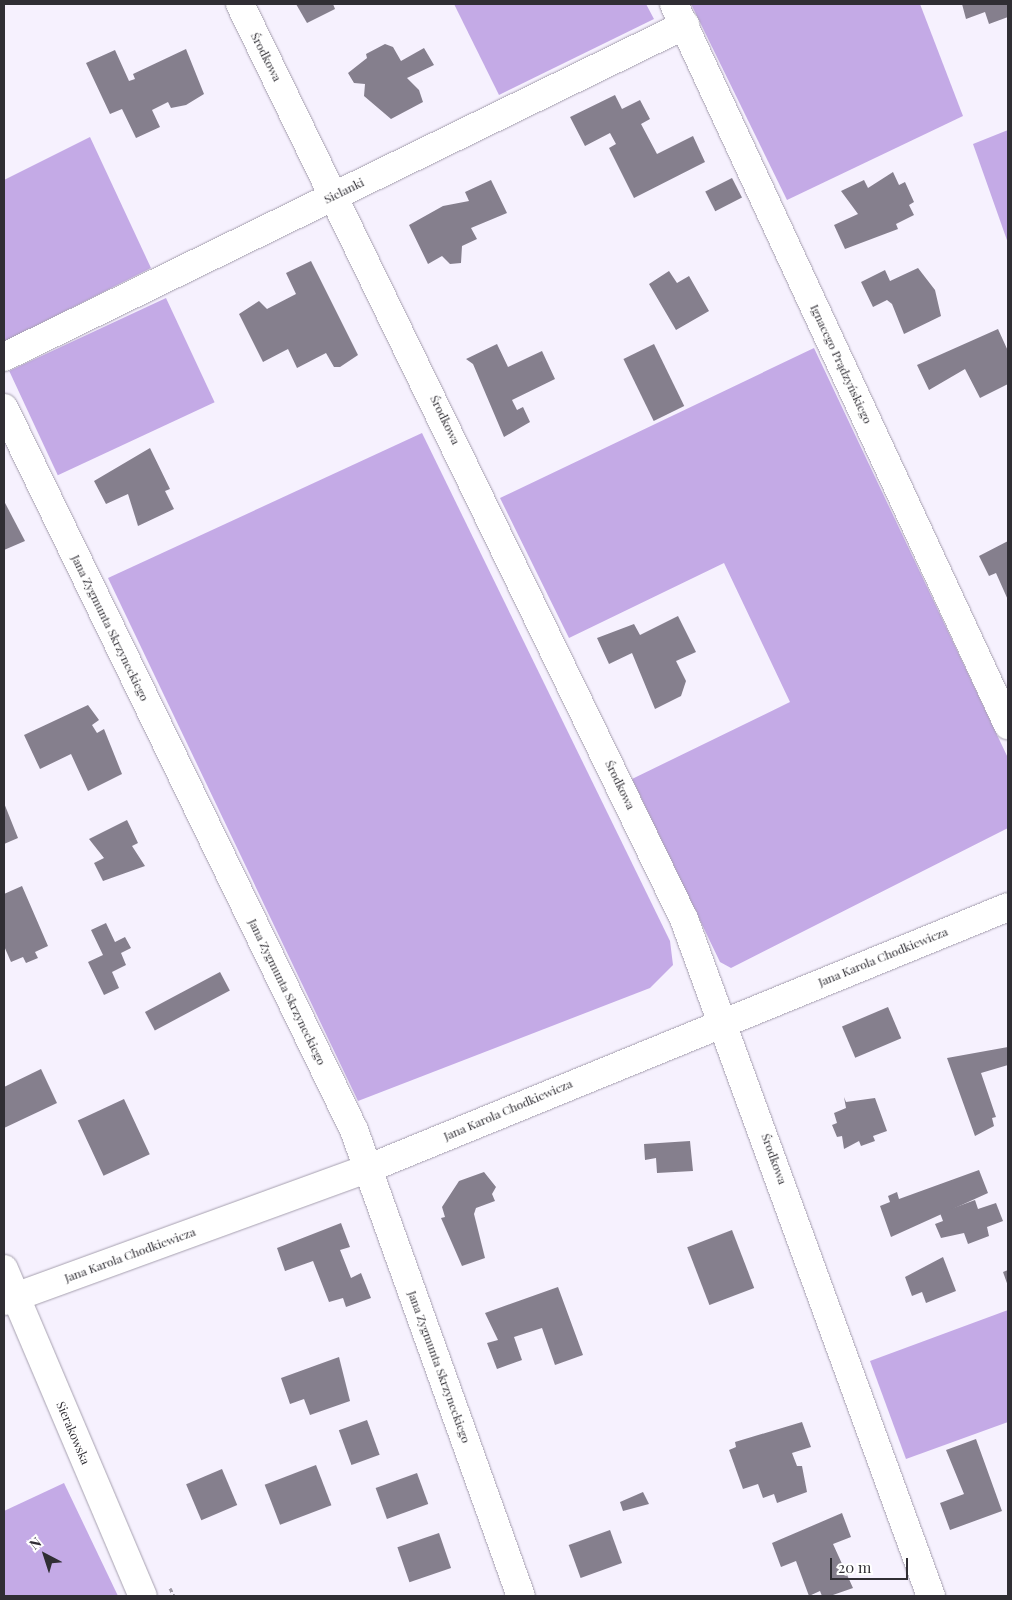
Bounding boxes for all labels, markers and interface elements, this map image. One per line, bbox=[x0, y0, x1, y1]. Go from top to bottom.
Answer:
street label: Środkowa bbox=[248, 30, 284, 84]
street label: Sielanki bbox=[322, 175, 366, 207]
street label: Ignacego Prądzyńskiego bbox=[807, 302, 875, 426]
street label: Środkowa bbox=[427, 393, 463, 447]
street label: Jana Zygmunta Skrzyneckiego bbox=[68, 552, 152, 704]
street label: Środkowa bbox=[602, 758, 638, 812]
street label: Jana Zygmunta Skrzyneckiego bbox=[245, 916, 329, 1068]
street label: Jana Karola Chodkiewicza bbox=[816, 924, 950, 990]
street label: Jana Karola Chodkiewicza bbox=[441, 1076, 575, 1144]
street label: Środkowa bbox=[758, 1132, 790, 1186]
street label: Jana Karola Chodkiewicza bbox=[62, 1224, 198, 1286]
street label: Jana Zygmunta Skrzyneckiego bbox=[405, 1289, 473, 1445]
street label: Sierakowska bbox=[53, 1399, 93, 1467]
north arrow bbox=[20, 1530, 70, 1580]
text: N bbox=[25, 1533, 45, 1554]
scale bar bbox=[832, 1548, 910, 1580]
text: 20 m bbox=[838, 1557, 871, 1577]

